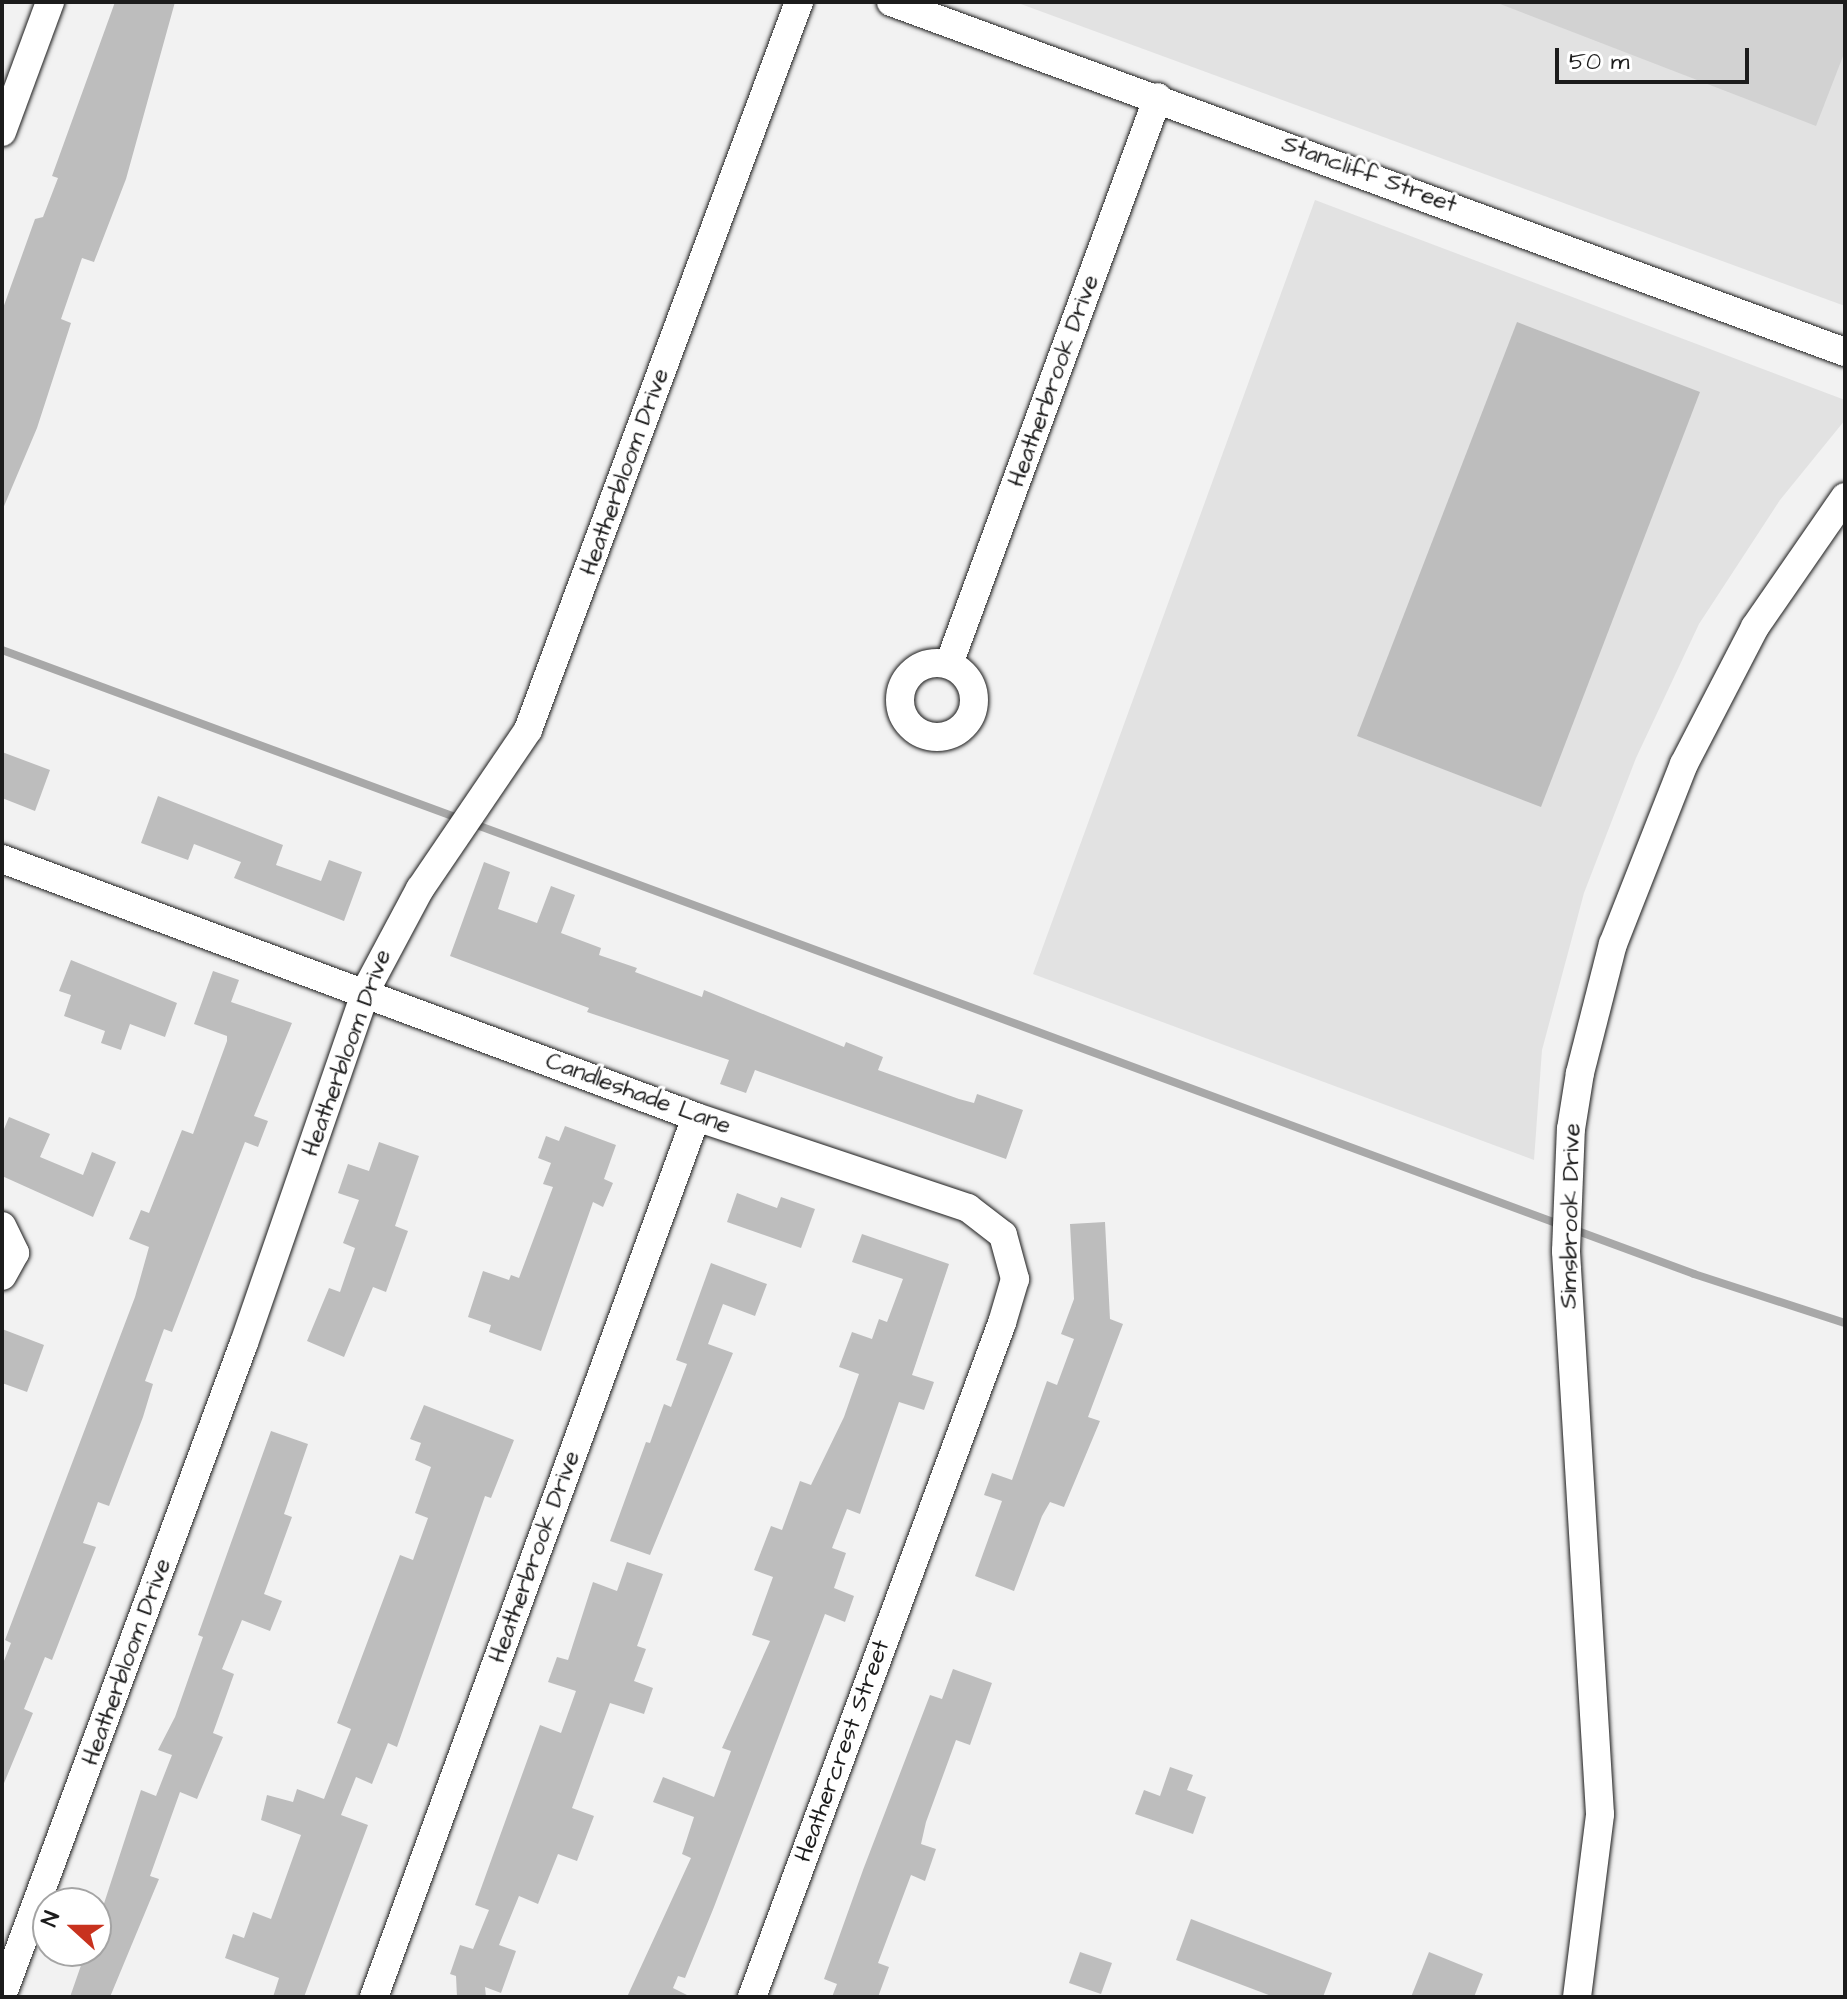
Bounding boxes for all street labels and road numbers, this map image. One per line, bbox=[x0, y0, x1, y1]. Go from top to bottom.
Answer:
street label: Stancliff Street bbox=[1278, 130, 1460, 220]
street label: Heatherbrook Drive bbox=[1002, 271, 1106, 491]
street label: Heatherbloom Drive bbox=[574, 365, 676, 579]
street label: Heatherbloom Drive bbox=[296, 946, 398, 1160]
street label: Candleshade Lane bbox=[541, 1047, 735, 1141]
street label: Simsbrook Drive bbox=[1555, 1123, 1587, 1309]
street label: Heatherbrook Drive bbox=[483, 1447, 587, 1667]
street label: Heatherbloom Drive bbox=[76, 1555, 178, 1769]
street label: Heathercrest Street bbox=[789, 1636, 897, 1866]

